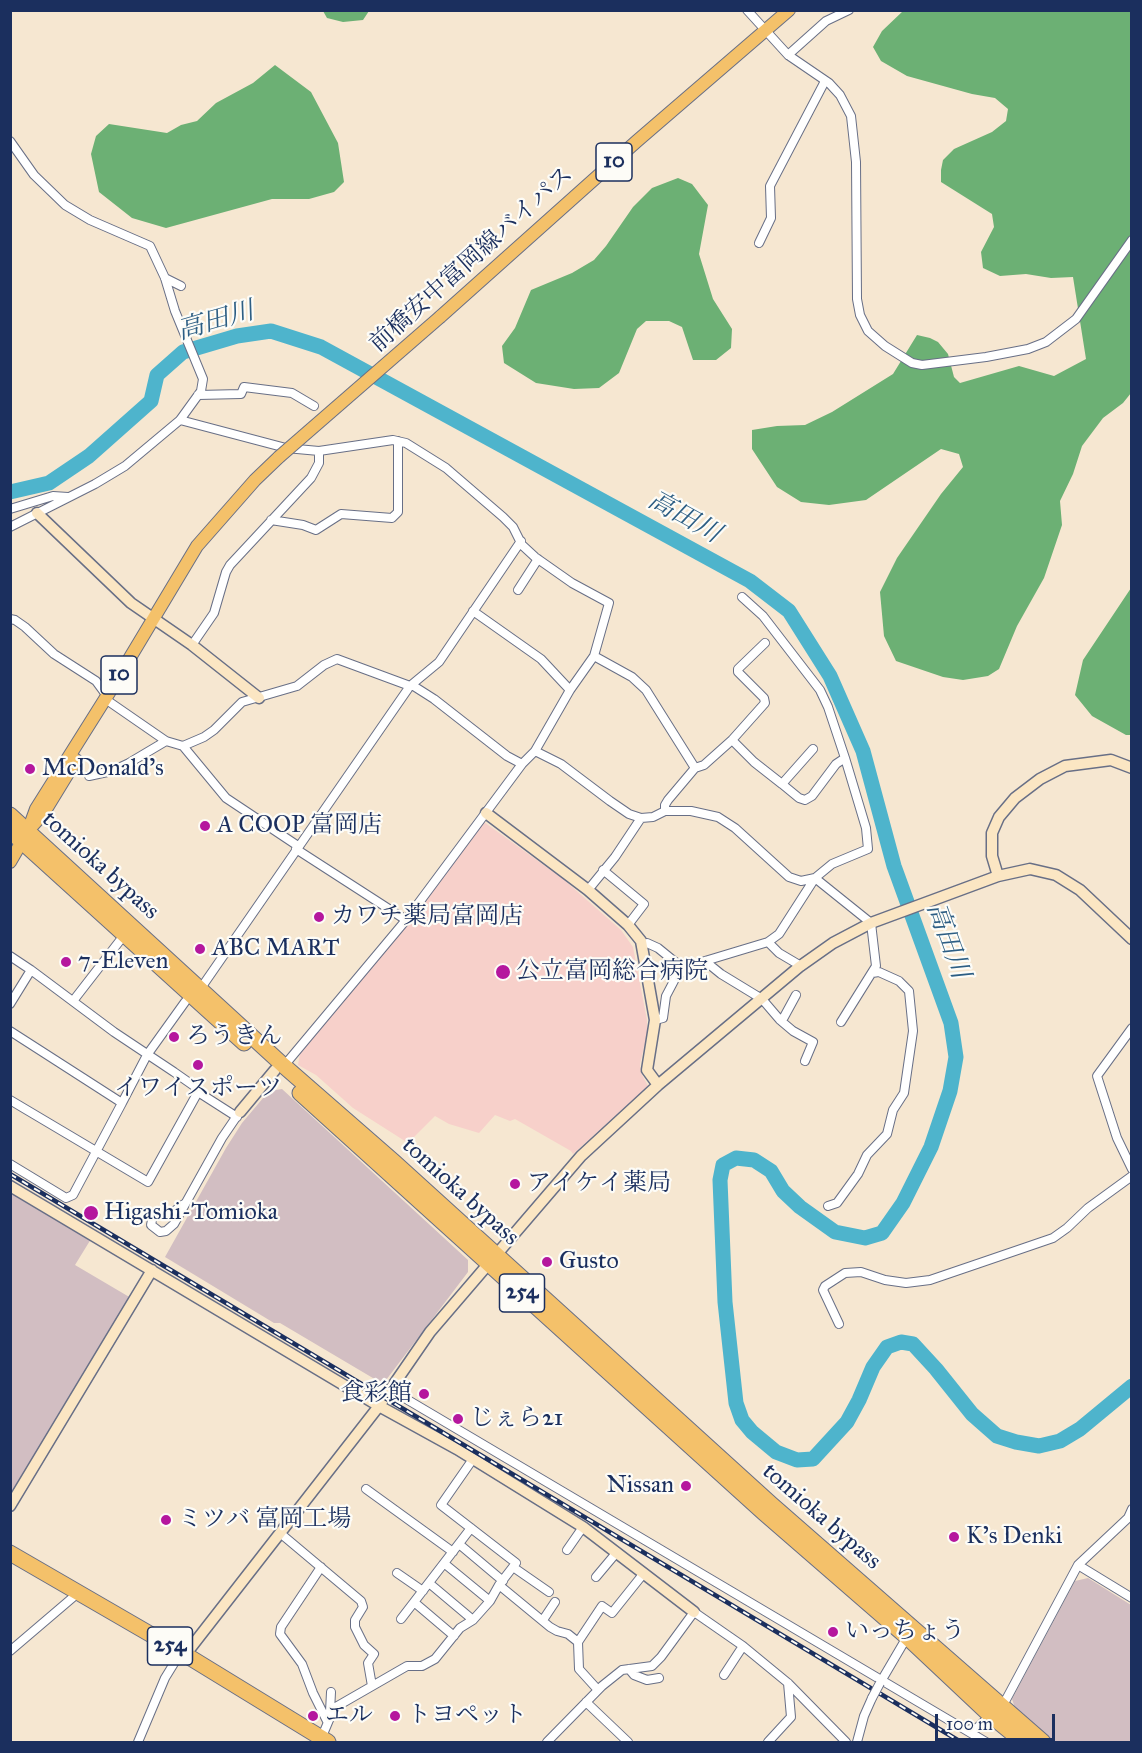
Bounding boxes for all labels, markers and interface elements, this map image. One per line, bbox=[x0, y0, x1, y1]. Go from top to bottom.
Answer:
road number: 10 bbox=[596, 143, 632, 181]
street label: 前橋安中富岡線バイパス bbox=[364, 161, 580, 359]
water label: 高田川 bbox=[174, 296, 258, 348]
water label: 高田川 bbox=[642, 485, 726, 551]
road number: 10 bbox=[101, 656, 137, 694]
place label: McDonald's bbox=[42, 755, 164, 783]
marker: McDonald's bbox=[23, 762, 37, 776]
street label: tomioka bypass bbox=[35, 806, 165, 926]
place label: A COOP 富岡店 bbox=[217, 812, 382, 840]
marker: A COOP 富岡店 bbox=[198, 819, 212, 833]
water label: 高田川 bbox=[919, 899, 975, 983]
place label: カワチ薬局富岡店 bbox=[331, 903, 523, 931]
marker: カワチ薬局富岡店 bbox=[312, 910, 326, 924]
place label: ABC MART bbox=[212, 935, 339, 963]
marker: ABC MART bbox=[193, 942, 207, 956]
place label: 7-Eleven bbox=[78, 948, 168, 976]
marker: 7-Eleven bbox=[59, 955, 73, 969]
place label: 公立富岡総合病院 bbox=[516, 958, 708, 986]
marker: 公立富岡総合病院 bbox=[494, 963, 512, 981]
place label: ろうきん bbox=[186, 1023, 282, 1051]
marker: ろうきん bbox=[167, 1030, 181, 1044]
marker: イワイスポーツ bbox=[191, 1058, 205, 1072]
place label: イワイスポーツ bbox=[114, 1075, 282, 1103]
street label: tomioka bypass bbox=[395, 1132, 525, 1252]
place label: アイケイ薬局 bbox=[527, 1170, 671, 1198]
marker: アイケイ薬局 bbox=[508, 1177, 522, 1191]
place label: Higashi-Tomioka bbox=[104, 1199, 278, 1227]
marker: Higashi-Tomioka bbox=[82, 1204, 100, 1222]
place label: Gusto bbox=[559, 1248, 619, 1276]
marker: Gusto bbox=[540, 1255, 554, 1269]
road number: 254 bbox=[500, 1274, 544, 1312]
place label: 食彩館 bbox=[340, 1380, 412, 1408]
marker: 食彩館 bbox=[417, 1387, 431, 1401]
place label: じぇら21 bbox=[470, 1405, 563, 1433]
marker: じぇら21 bbox=[451, 1412, 465, 1426]
street label: tomioka bypass bbox=[756, 1458, 886, 1576]
place label: Nissan bbox=[607, 1472, 674, 1500]
marker: Nissan bbox=[679, 1479, 693, 1493]
place label: ミツバ 富岡工場 bbox=[178, 1506, 351, 1534]
marker: ミツバ 富岡工場 bbox=[159, 1513, 173, 1527]
place label: K's Denki bbox=[966, 1523, 1062, 1551]
marker: K's Denki bbox=[947, 1530, 961, 1544]
place label: いっちょう bbox=[845, 1618, 965, 1646]
marker: いっちょう bbox=[826, 1625, 840, 1639]
road number: 254 bbox=[148, 1627, 192, 1665]
place label: エル bbox=[325, 1702, 373, 1730]
place label: トヨペット bbox=[407, 1702, 527, 1730]
scale bar bbox=[938, 1702, 1058, 1740]
marker: エル bbox=[306, 1709, 320, 1723]
marker: トヨペット bbox=[388, 1709, 402, 1723]
text: 100 m bbox=[946, 1713, 993, 1735]

